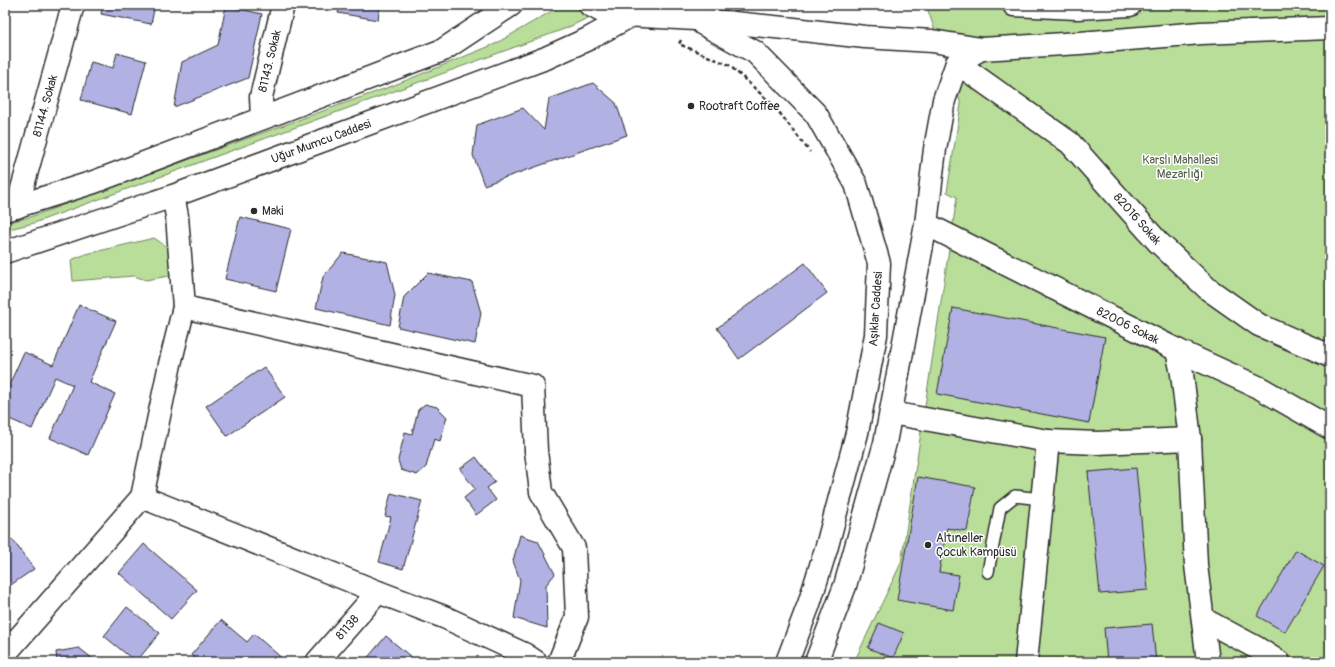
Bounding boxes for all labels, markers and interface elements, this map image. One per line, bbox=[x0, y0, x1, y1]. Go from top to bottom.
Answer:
street label: 81143. Sokak bbox=[255, 28, 284, 94]
street label: 81144. Sokak bbox=[29, 73, 61, 139]
place label: Rootraft Coffee bbox=[699, 99, 779, 114]
marker: Rootraft Coffee bbox=[686, 101, 696, 111]
street label: Uğur Mumcu Caddesi bbox=[269, 116, 373, 167]
park label: Karslı Mahallesi Mezarlığı bbox=[1142, 153, 1218, 182]
street label: 82016 Sokak bbox=[1110, 190, 1164, 248]
place label: Maki bbox=[262, 204, 283, 219]
marker: Maki bbox=[249, 206, 259, 216]
street label: Aşıklar Caddesi bbox=[866, 271, 886, 347]
street label: 82006 Sokak bbox=[1094, 303, 1162, 347]
place label: Altıneller Çocuk Kampüsü bbox=[936, 531, 1017, 560]
marker: Altıneller Çocuk Kampüsü bbox=[923, 540, 933, 550]
street label: 81138 bbox=[332, 612, 362, 643]

